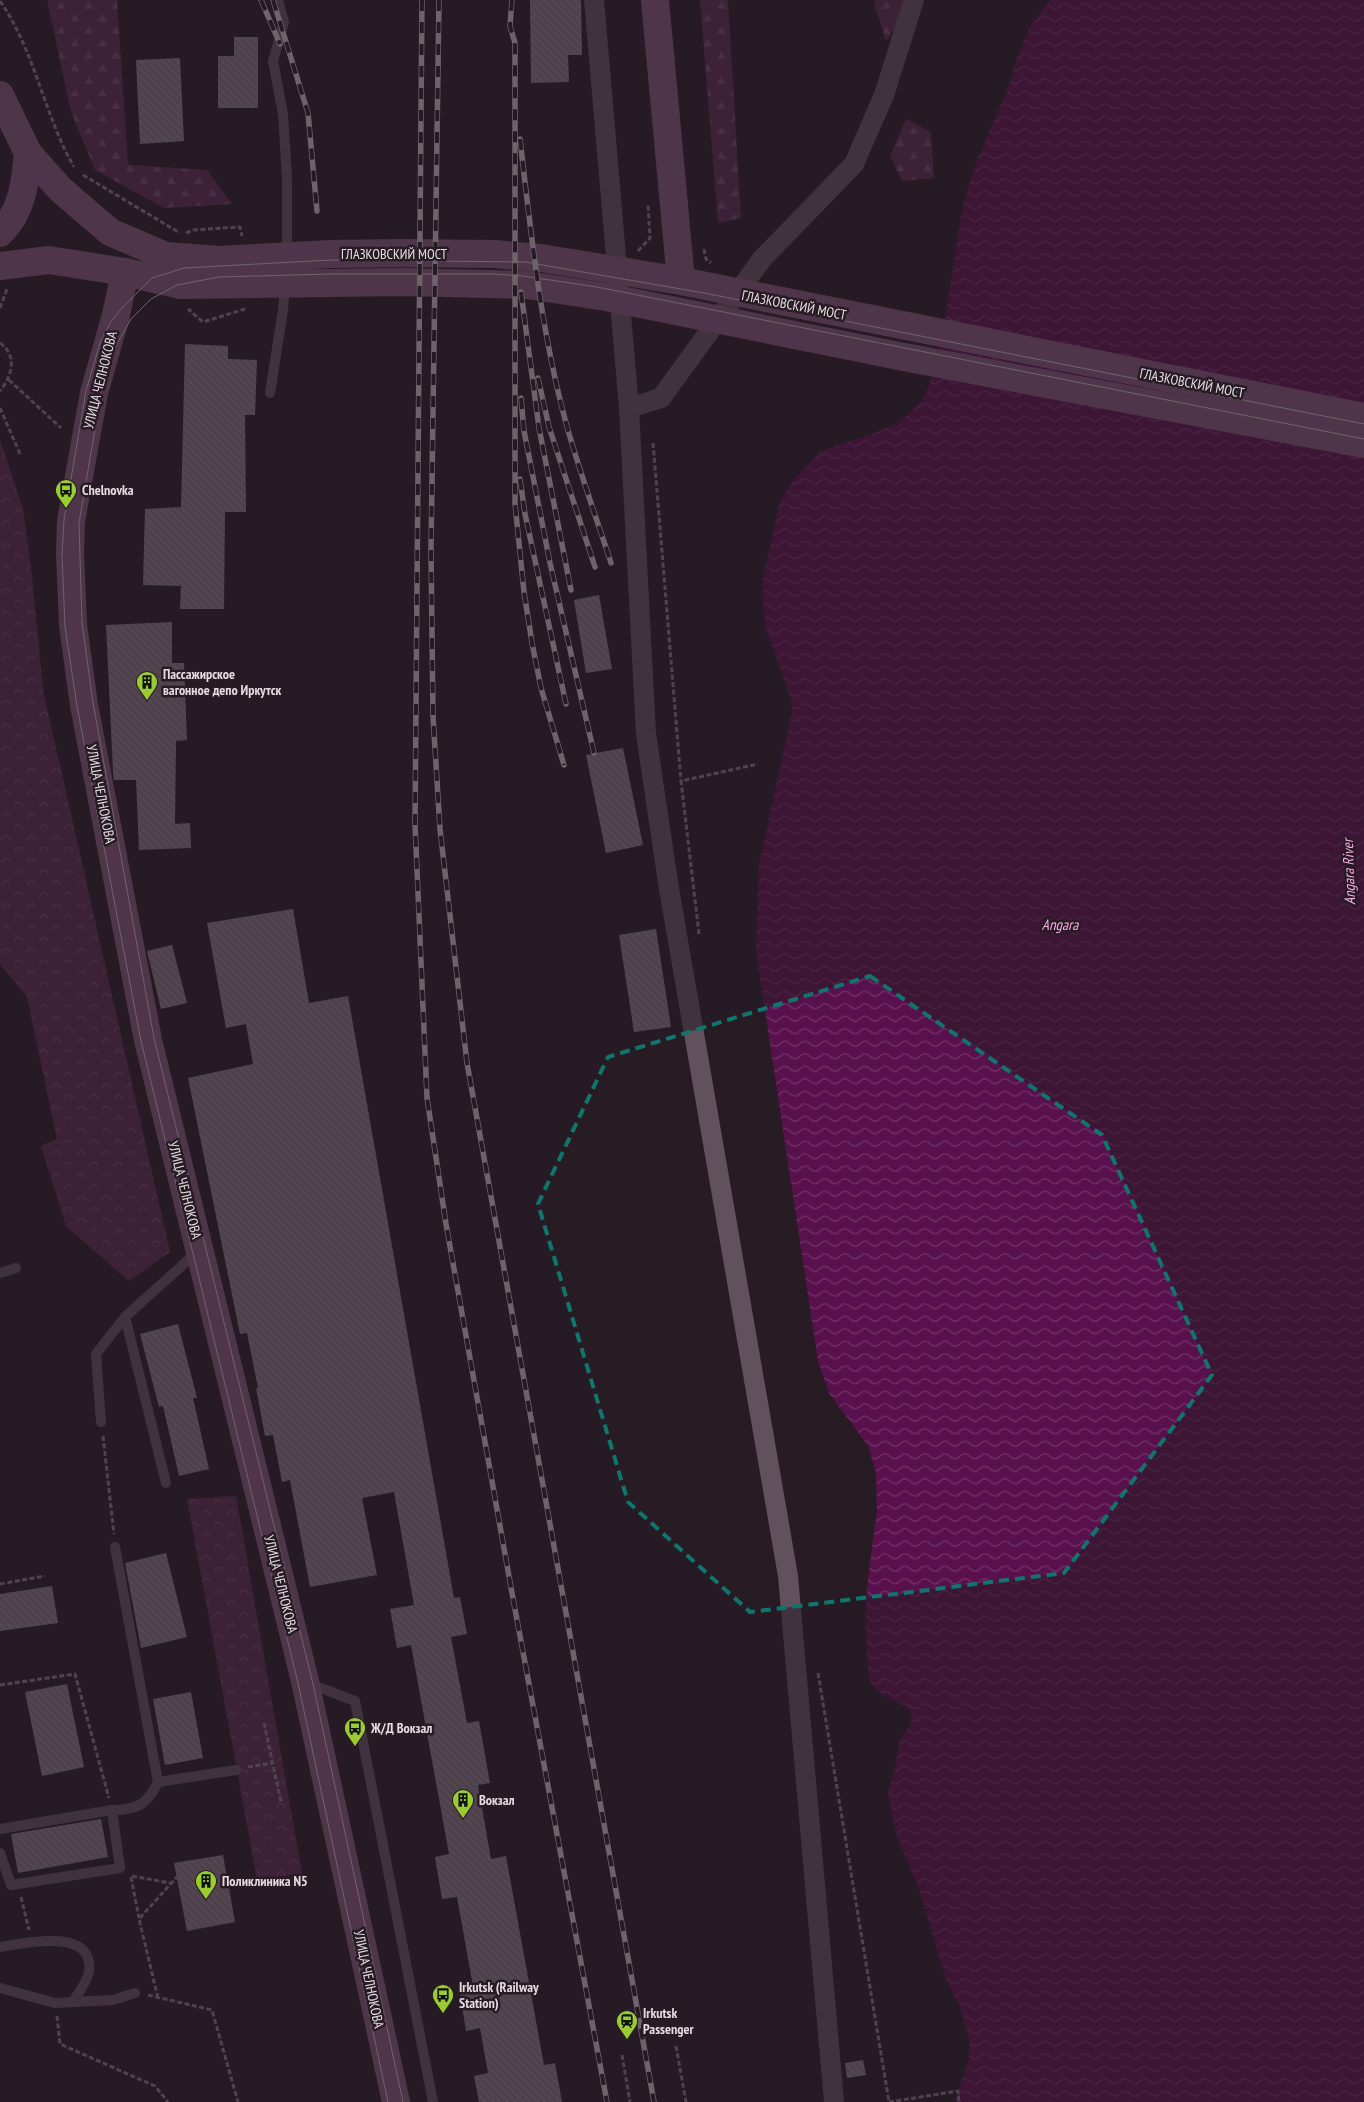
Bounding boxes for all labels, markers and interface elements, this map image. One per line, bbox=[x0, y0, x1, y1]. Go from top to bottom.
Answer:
street label: ГЛАЗКОВСКИЙ МОСТ bbox=[341, 245, 448, 263]
street label: ГЛАЗКОВСКИЙ МОСТ bbox=[740, 286, 848, 324]
street label: УЛИЦА ЧЕЛНОКОВА bbox=[79, 329, 121, 431]
street label: ГЛАЗКОВСКИЙ МОСТ bbox=[1138, 364, 1246, 402]
bus stop icon: Chelnovka bbox=[54, 478, 78, 509]
place label: Chelnovka bbox=[82, 481, 134, 499]
place label: Пассажирское вагонное депо Иркутск bbox=[163, 665, 282, 699]
building icon: Пассажирское вагонное депо Иркутск bbox=[135, 670, 159, 701]
street label: УЛИЦА ЧЕЛНОКОВА bbox=[83, 743, 119, 845]
water label: Angara River bbox=[1338, 837, 1359, 905]
water label: Angara bbox=[1042, 915, 1079, 934]
street label: УЛИЦА ЧЕЛНОКОВА bbox=[164, 1139, 206, 1241]
street label: УЛИЦА ЧЕЛНОКОВА bbox=[260, 1533, 302, 1635]
bus stop icon: Ж/Д Вокзал bbox=[343, 1716, 367, 1747]
place label: Ж/Д Вокзал bbox=[370, 1719, 432, 1737]
building icon: Вокзал bbox=[451, 1788, 475, 1819]
place label: Вокзал bbox=[479, 1791, 515, 1809]
building icon: Поликлиника N5 bbox=[194, 1869, 218, 1900]
place label: Поликлиника N5 bbox=[222, 1872, 308, 1890]
street label: УЛИЦА ЧЕЛНОКОВА bbox=[350, 1928, 388, 2030]
place label: Irkutsk (Railway Station) bbox=[459, 1978, 539, 2012]
bus stop icon: Irkutsk (Railway Station) bbox=[431, 1983, 455, 2014]
place label: Irkutsk Passenger bbox=[643, 2004, 694, 2038]
station icon: Irkutsk Passenger bbox=[615, 2009, 639, 2040]

